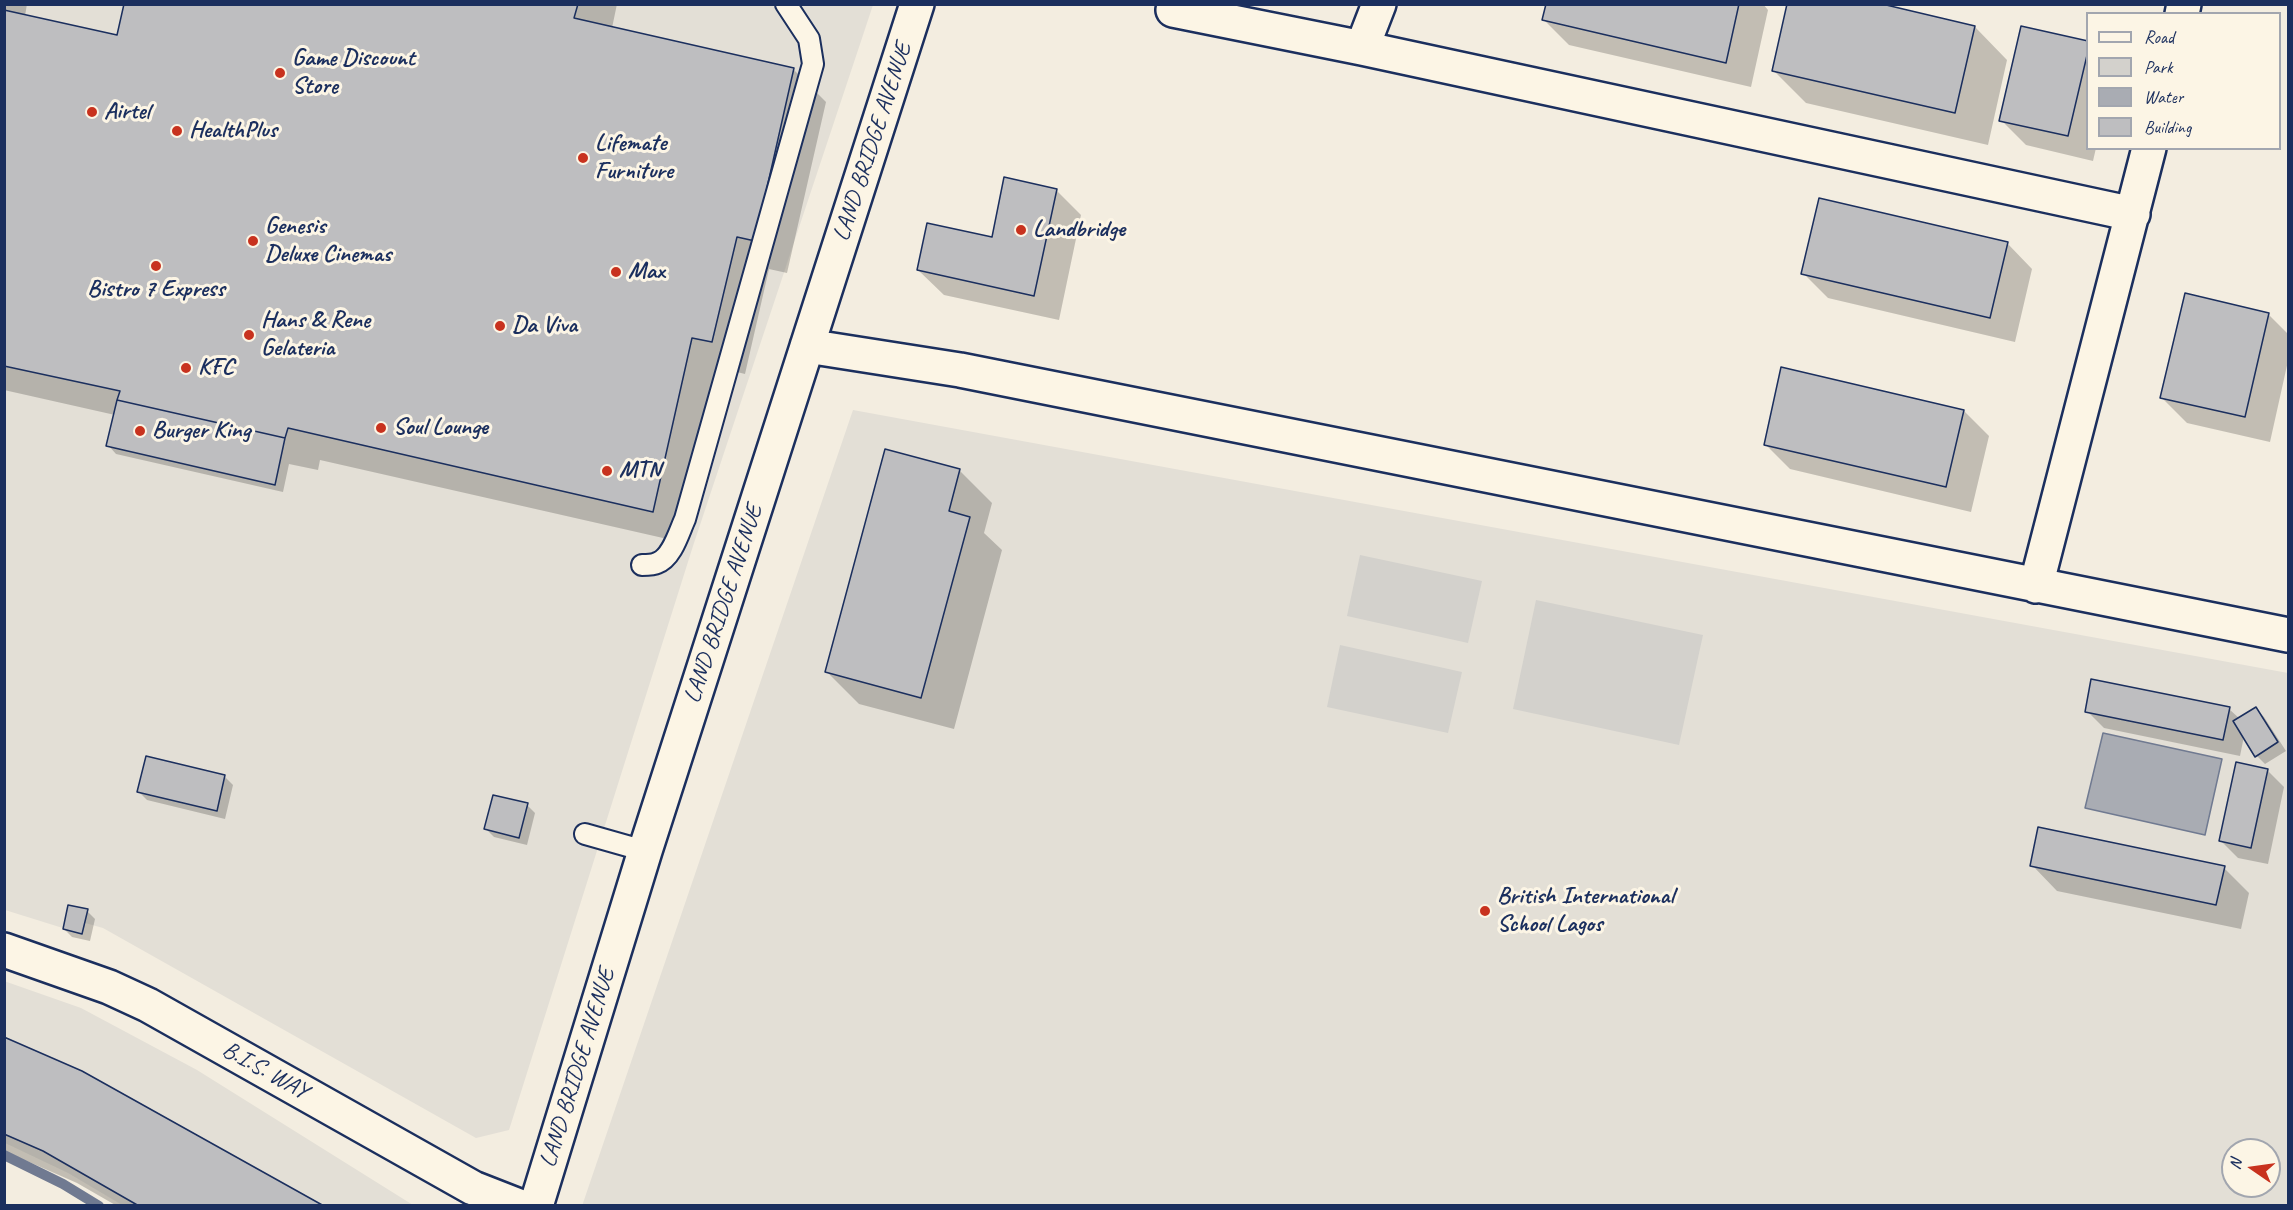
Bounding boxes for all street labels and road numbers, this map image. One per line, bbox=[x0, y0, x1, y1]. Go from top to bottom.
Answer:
street label: LAND BRIDGE AVENUE bbox=[827, 39, 919, 245]
street label: LAND BRIDGE AVENUE bbox=[678, 501, 770, 707]
street label: LAND BRIDGE AVENUE bbox=[534, 965, 622, 1171]
street label: B.I.S. WAY bbox=[217, 1036, 313, 1106]

